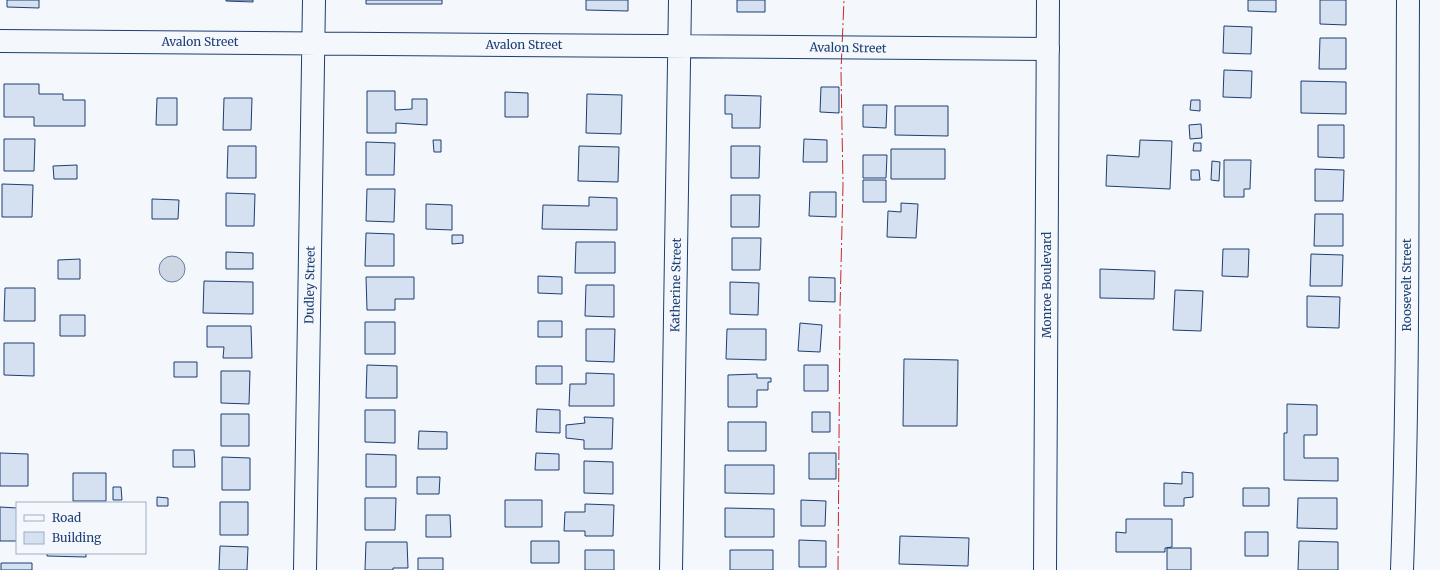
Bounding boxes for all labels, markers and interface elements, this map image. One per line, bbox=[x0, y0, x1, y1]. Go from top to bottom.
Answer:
street label: Avalon Street bbox=[161, 34, 239, 49]
street label: Avalon Street bbox=[485, 37, 563, 52]
street label: Avalon Street bbox=[809, 39, 887, 56]
street label: Monroe Boulevard bbox=[1039, 232, 1054, 338]
street label: Katherine Street bbox=[667, 237, 684, 332]
street label: Roosevelt Street bbox=[1399, 238, 1414, 332]
street label: Dudley Street bbox=[301, 246, 318, 324]
legend bbox=[16, 502, 146, 554]
text: Road bbox=[52, 510, 81, 525]
text: Building bbox=[52, 530, 102, 545]

